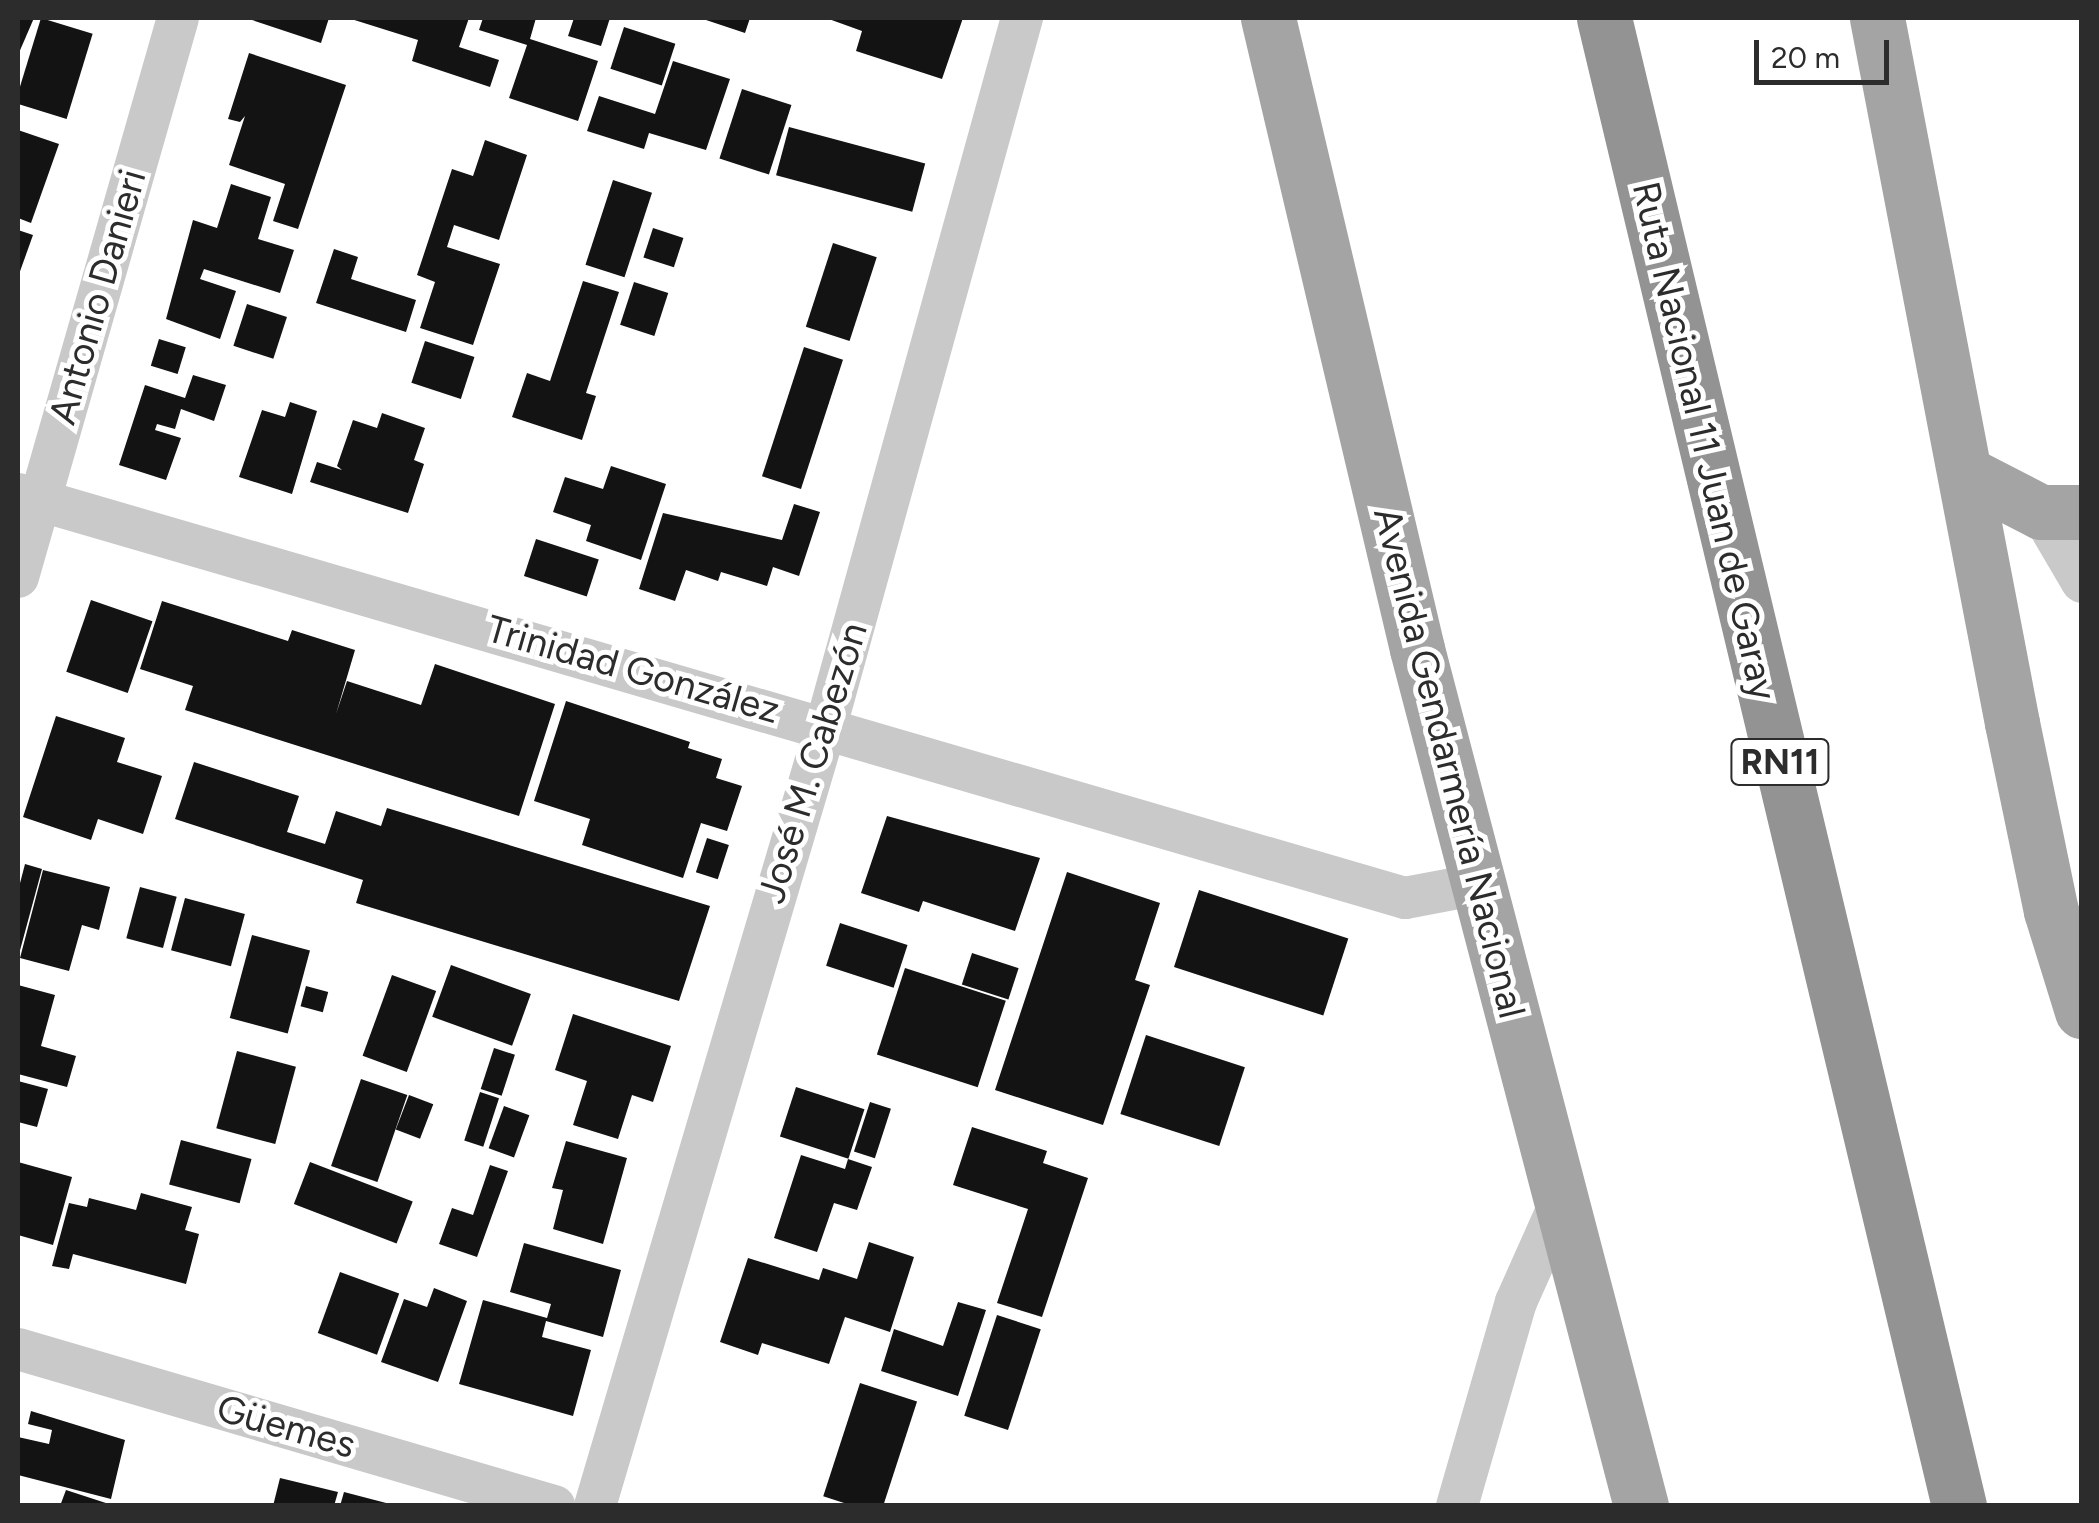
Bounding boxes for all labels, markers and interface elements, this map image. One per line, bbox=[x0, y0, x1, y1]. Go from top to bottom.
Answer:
scale bar bbox=[1759, 20, 1894, 82]
text: 20 m bbox=[1771, 39, 1840, 76]
street label: Antonio Danieri bbox=[40, 164, 156, 430]
street label: Ruta Nacional 11 Juan de Garay bbox=[1622, 177, 1786, 705]
street label: Avenida Gendarmería Nacional bbox=[1363, 503, 1535, 1023]
street label: Trinidad González bbox=[482, 606, 784, 734]
street label: José M. Cabezón bbox=[749, 617, 877, 909]
road number: RN11 bbox=[1730, 732, 1830, 792]
street label: Güemes bbox=[212, 1386, 360, 1468]

